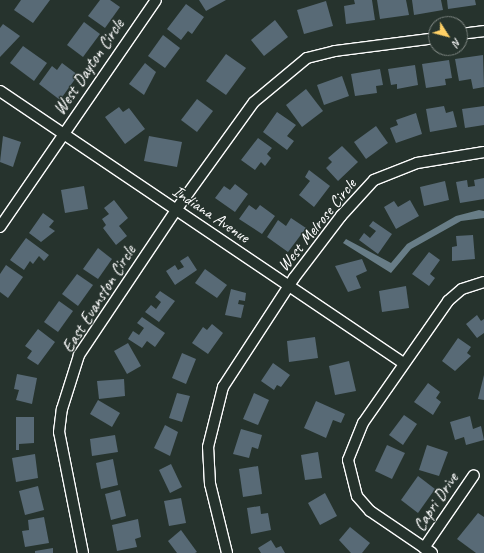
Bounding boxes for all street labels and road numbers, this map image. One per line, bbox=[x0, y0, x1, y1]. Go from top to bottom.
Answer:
street label: West Dayton Circle bbox=[49, 15, 129, 119]
street label: West Melrose Circle bbox=[273, 174, 361, 276]
street label: Indiana Avenue bbox=[169, 181, 253, 247]
street label: East Evanston Circle bbox=[58, 242, 140, 356]
street label: Capri Drive bbox=[409, 469, 463, 535]

